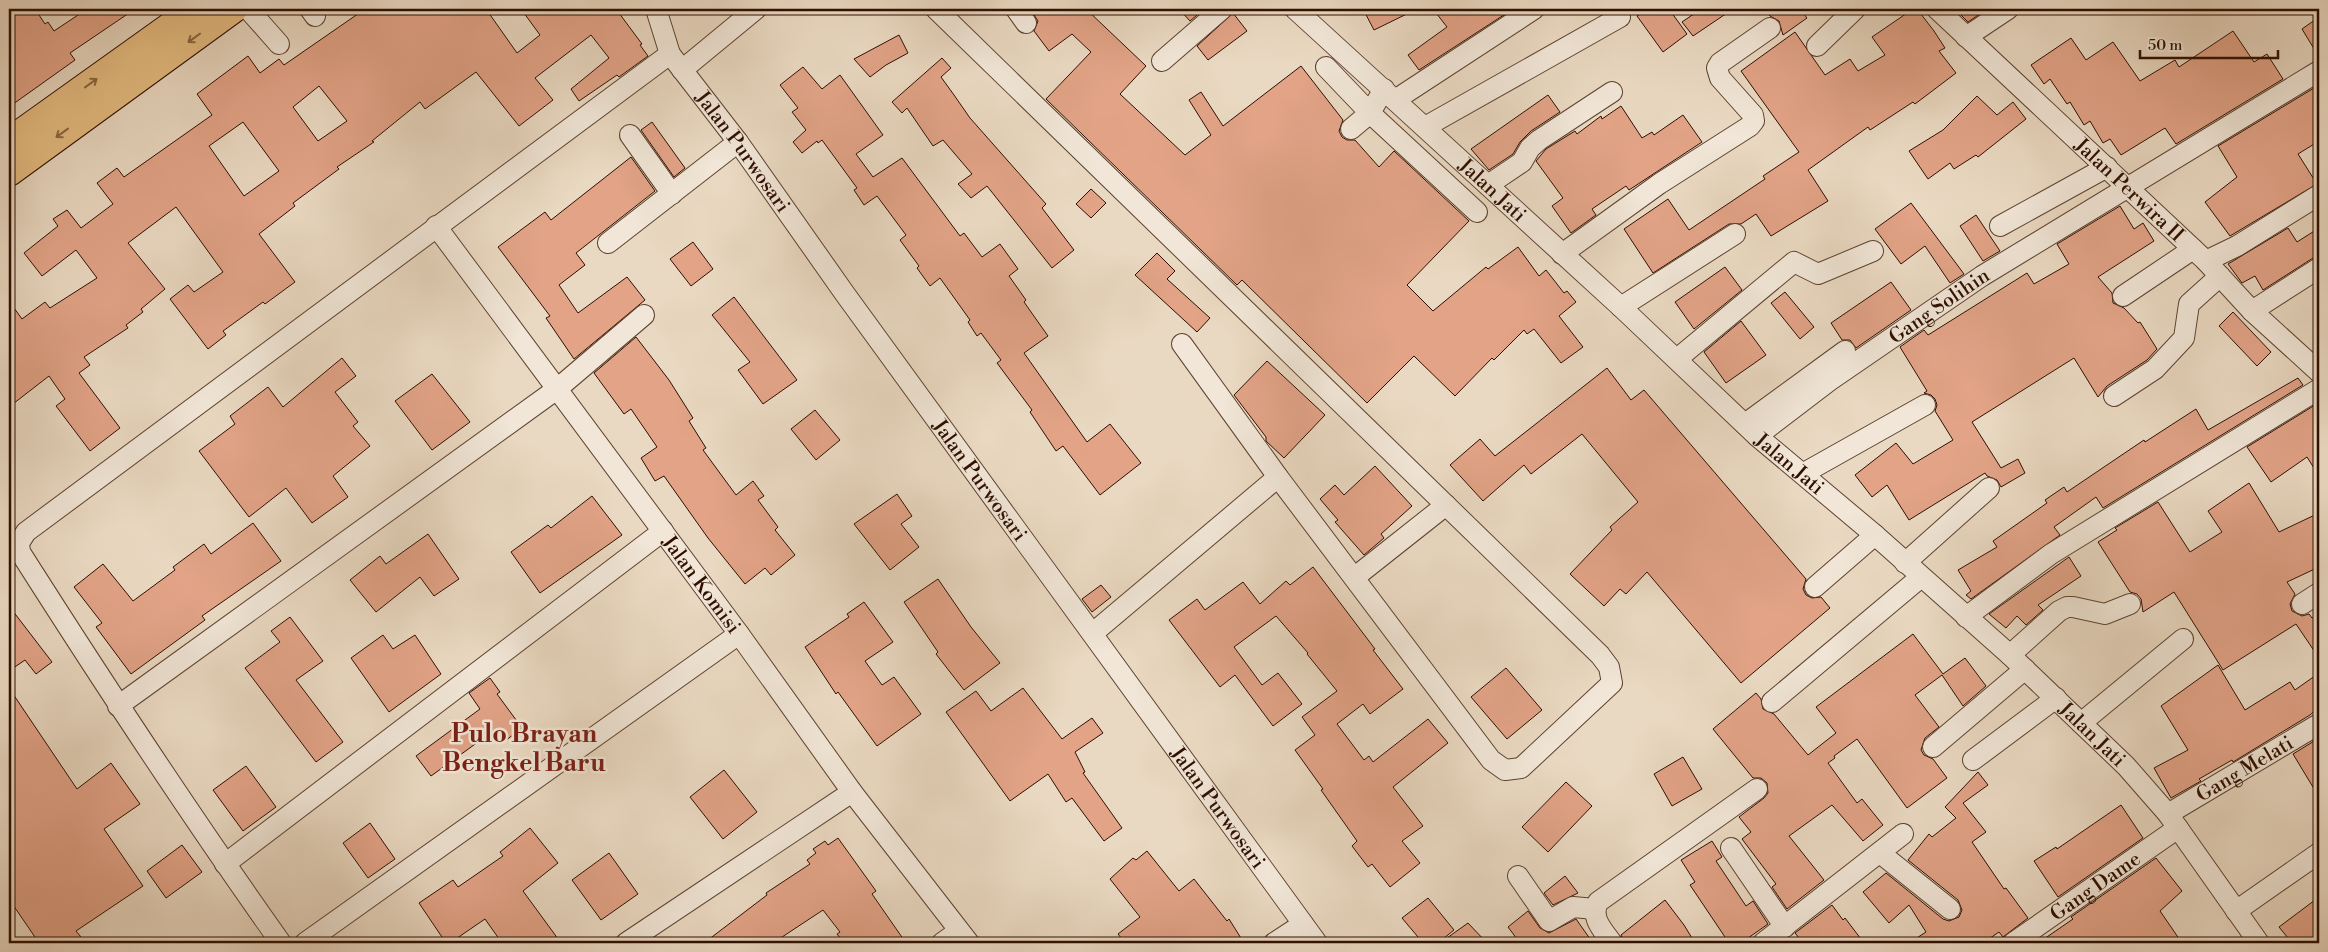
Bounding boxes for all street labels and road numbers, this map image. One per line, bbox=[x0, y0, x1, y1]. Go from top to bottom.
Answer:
street label: Jalan Purwosari bbox=[689, 86, 795, 218]
street label: Jalan Perwira II bbox=[2068, 133, 2189, 248]
street label: Jalan Jati bbox=[1452, 153, 1531, 228]
street label: Gang Solihin bbox=[1885, 263, 1995, 350]
street label: Jalan Purwosari bbox=[926, 414, 1032, 547]
street label: Jalan Jati bbox=[1748, 428, 1829, 501]
street label: Jalan Komisi bbox=[656, 530, 746, 639]
street label: Jalan Jati bbox=[2052, 697, 2130, 773]
street label: Gang Melati bbox=[2192, 731, 2299, 808]
street label: Jalan Purwosari bbox=[1164, 742, 1270, 874]
street label: Gang Dame bbox=[2046, 847, 2146, 927]

